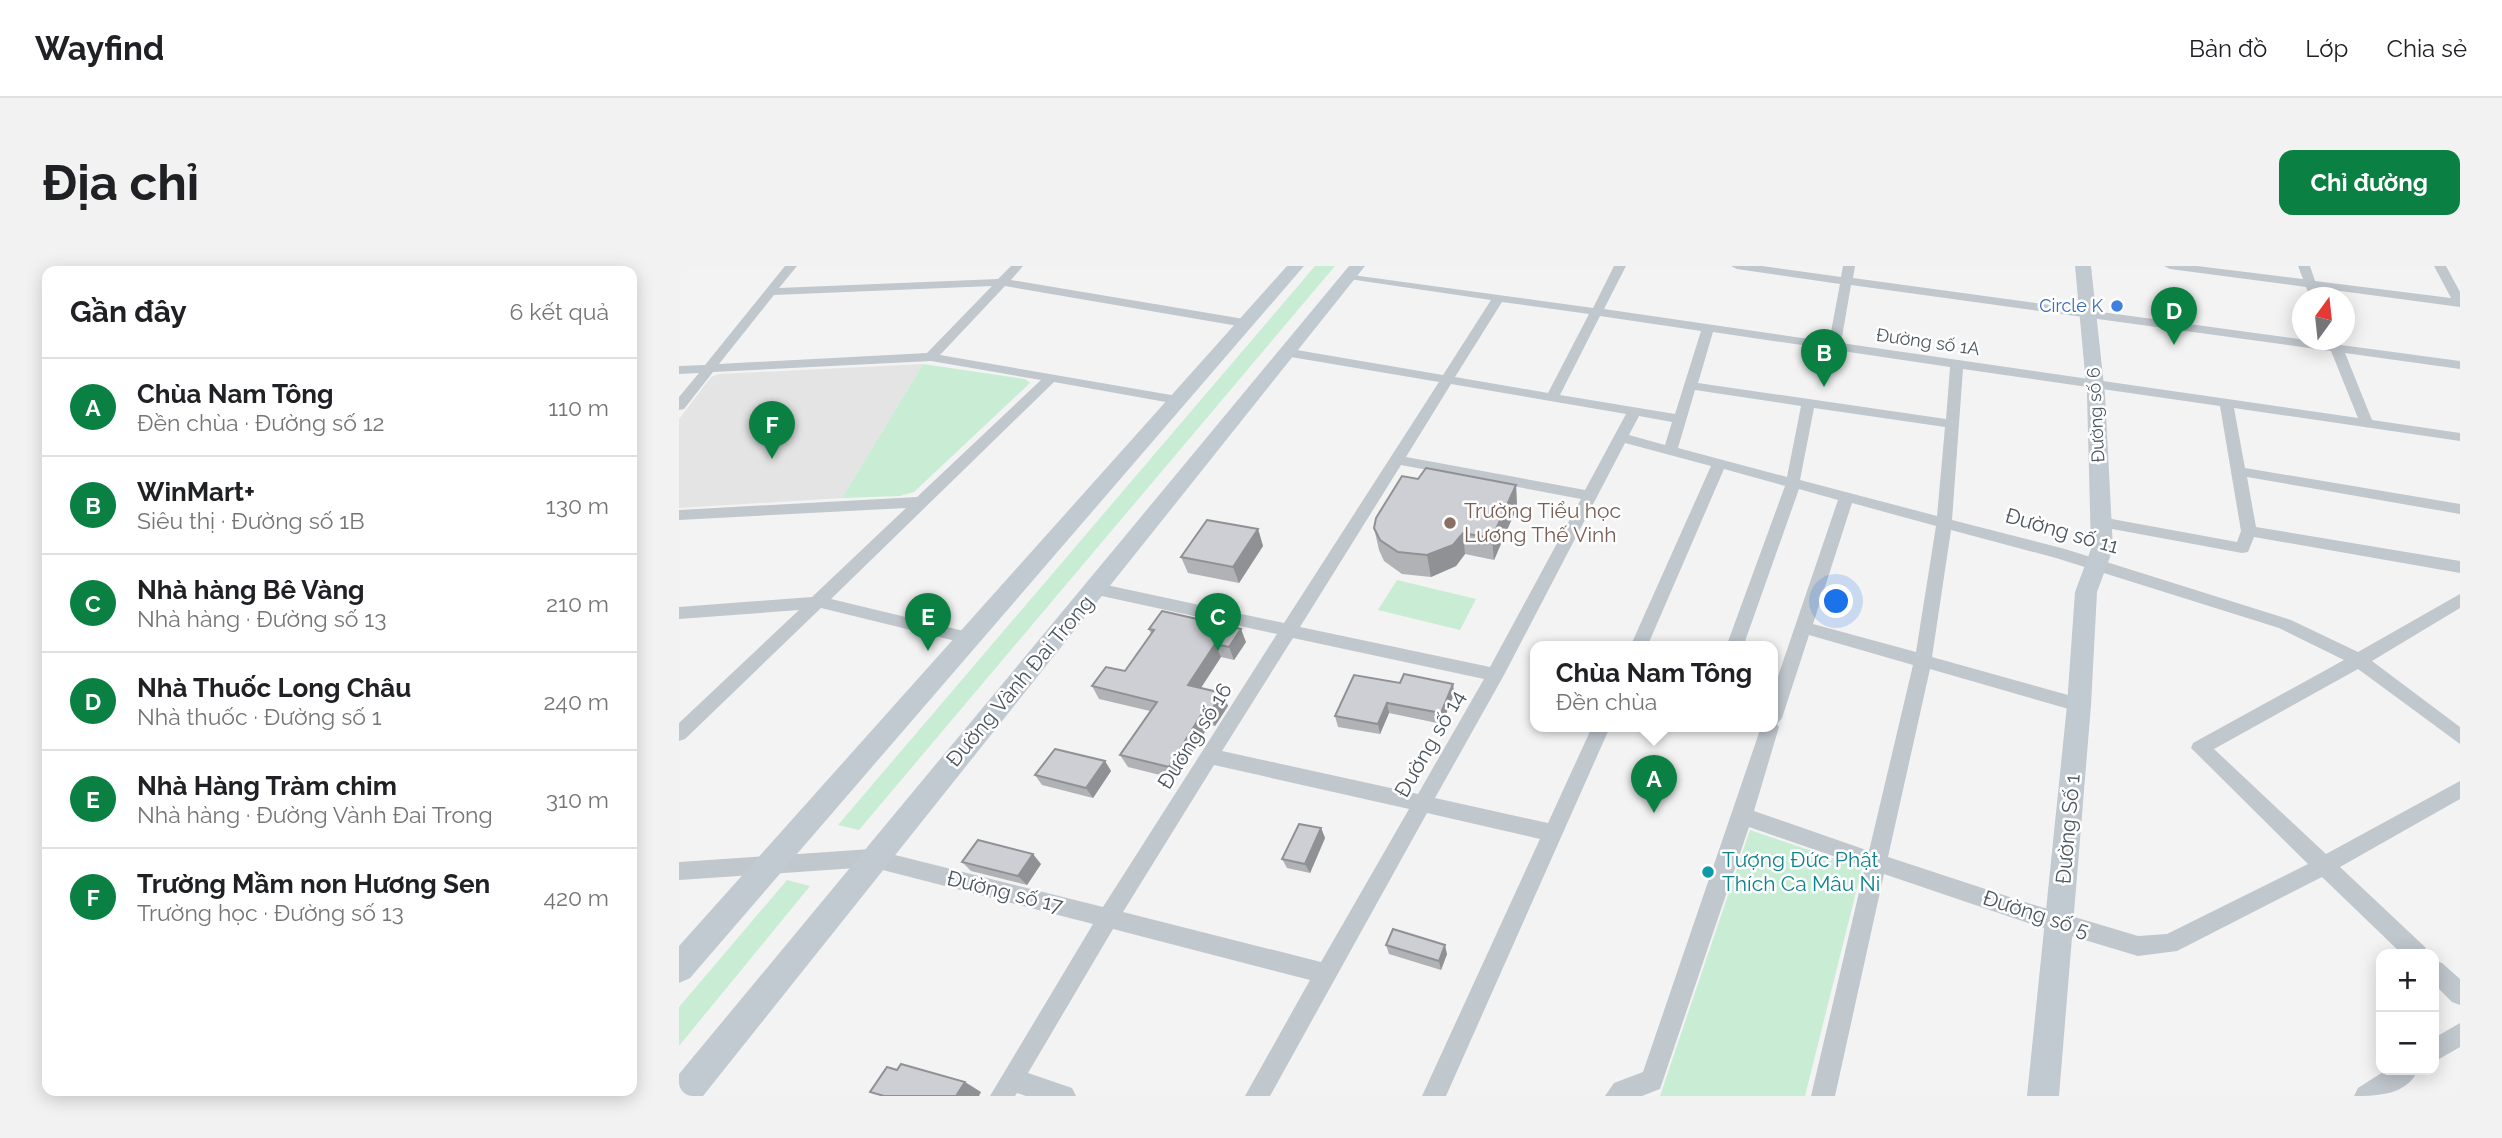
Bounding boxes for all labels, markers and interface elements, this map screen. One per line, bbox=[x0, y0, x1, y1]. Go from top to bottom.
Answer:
text: Wayfind bbox=[35, 29, 164, 68]
text: Bản đồ bbox=[2189, 34, 2267, 63]
text: Lớp bbox=[2305, 34, 2348, 63]
text: Chia sẻ bbox=[2386, 34, 2467, 63]
button: Chỉ đường bbox=[2279, 150, 2460, 215]
text: Địa chỉ bbox=[42, 154, 199, 211]
pin: D bbox=[2151, 287, 2197, 345]
north arrow bbox=[2292, 287, 2355, 350]
text: Gần đây bbox=[70, 294, 187, 329]
place label: Circle K bbox=[2039, 295, 2103, 316]
text: 6 kết quả bbox=[510, 298, 609, 325]
marker: Circle K bbox=[2109, 298, 2125, 314]
street label: Đường số 1A bbox=[1875, 324, 1981, 359]
pin: B bbox=[1801, 329, 1847, 387]
street label: Đường số 6 bbox=[2083, 367, 2108, 463]
text: Chùa Nam Tông bbox=[137, 379, 334, 409]
text: A bbox=[85, 394, 101, 421]
text: 110 m bbox=[548, 394, 609, 421]
pin: F bbox=[749, 401, 795, 459]
text: Đền chùa · Đường số 12 bbox=[137, 409, 385, 436]
text: WinMart+ bbox=[137, 477, 255, 507]
text: B bbox=[85, 492, 101, 519]
text: 130 m bbox=[546, 492, 609, 519]
place label: Trường Tiểu học Lương Thế Vinh bbox=[1464, 498, 1621, 547]
street label: Đường số 11 bbox=[2003, 502, 2122, 559]
text: Siêu thị · Đường số 1B bbox=[137, 507, 364, 534]
marker: Trường Tiểu học Lương Thế Vinh bbox=[1442, 515, 1458, 531]
text: Nhà hàng Bê Vàng bbox=[137, 575, 365, 605]
your location bbox=[1819, 584, 1853, 618]
text: C bbox=[85, 590, 101, 617]
text: 210 m bbox=[546, 590, 609, 617]
street label: Đường Vành Đai Trong bbox=[941, 590, 1099, 771]
pin: E bbox=[905, 593, 951, 651]
pin: C bbox=[1195, 593, 1241, 651]
text: Nhà hàng · Đường số 13 bbox=[137, 605, 386, 632]
popup bbox=[1530, 641, 1778, 732]
text: Chùa Nam Tông bbox=[1556, 658, 1752, 688]
text: Nhà Thuốc Long Châu bbox=[137, 673, 411, 703]
street label: Đường số 16 bbox=[1152, 678, 1237, 793]
street label: Đường số 14 bbox=[1389, 686, 1470, 802]
text: D bbox=[85, 688, 101, 715]
text: 240 m bbox=[543, 688, 609, 715]
text: Đền chùa bbox=[1556, 688, 1657, 715]
text: Nhà thuốc · Đường số 1 bbox=[137, 703, 382, 730]
pin: A bbox=[1631, 755, 1677, 813]
text: Nhà Hàng Tràm chim bbox=[137, 771, 397, 801]
street label: Đường Số 1 bbox=[2050, 773, 2085, 885]
text: E bbox=[86, 786, 100, 813]
text: 310 m bbox=[546, 786, 609, 813]
text: Nhà hàng · Đường Vành Đai Trong bbox=[137, 801, 493, 828]
place label: Tượng Đức Phật Thích Ca Mâu Ni bbox=[1722, 847, 1880, 896]
marker: Tượng Đức Phật Thích Ca Mâu Ni bbox=[1700, 864, 1716, 880]
street label: Đường số 17 bbox=[944, 865, 1067, 918]
text: Trường Mầm non Hương Sen bbox=[137, 869, 490, 899]
text: F bbox=[86, 884, 100, 911]
text: 420 m bbox=[543, 884, 609, 911]
street label: Đường số 5 bbox=[1980, 885, 2092, 942]
text: Trường học · Đường số 13 bbox=[137, 899, 404, 926]
map controls bbox=[2376, 949, 2439, 1075]
button: + bbox=[2376, 949, 2439, 1012]
button: − bbox=[2376, 1012, 2439, 1075]

